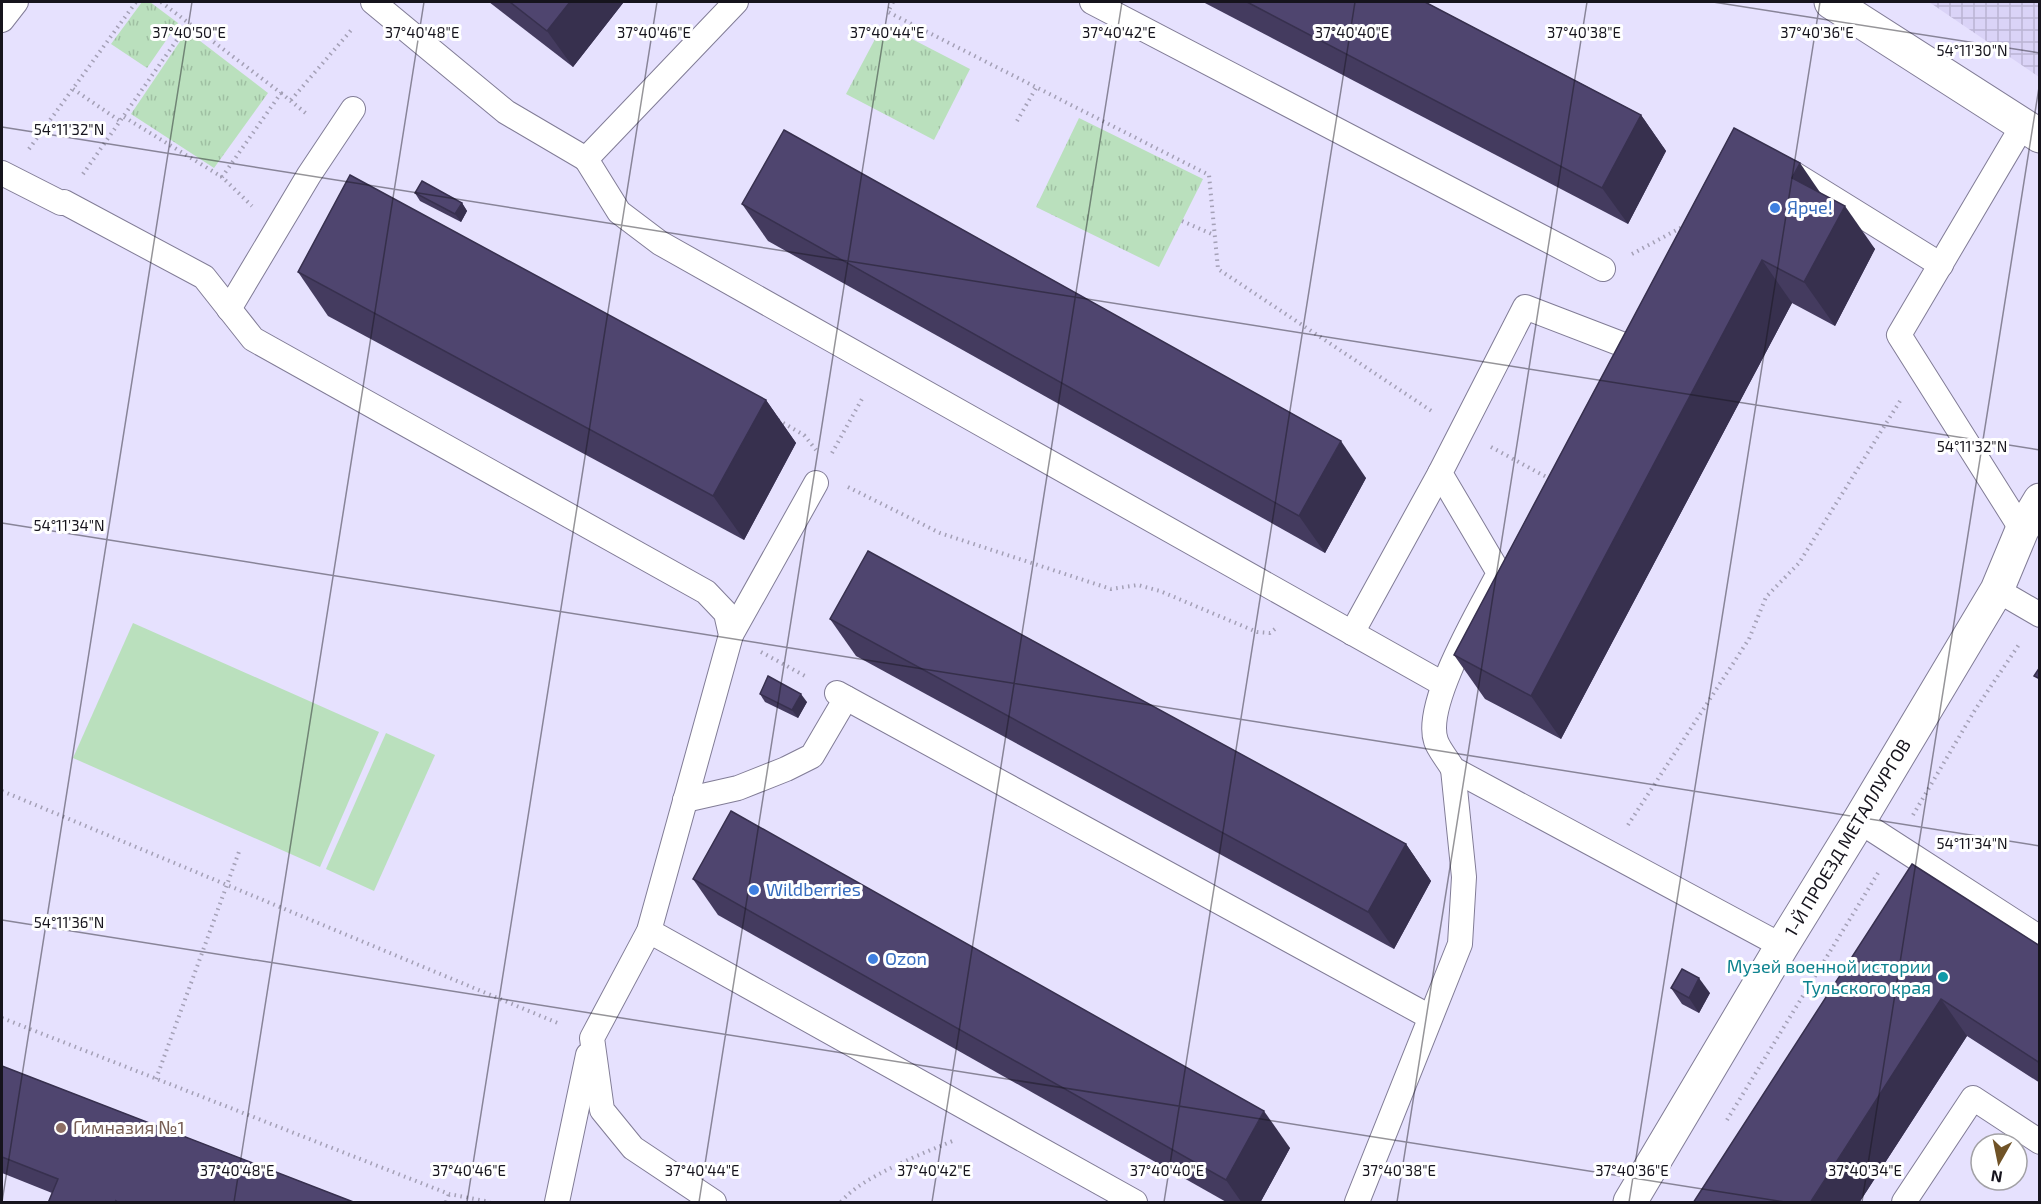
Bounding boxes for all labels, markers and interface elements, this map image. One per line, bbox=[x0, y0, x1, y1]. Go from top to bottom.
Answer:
text: 37°40'50"E bbox=[152, 23, 226, 41]
text: 37°40'48"E bbox=[385, 23, 459, 41]
text: 37°40'46"E bbox=[617, 23, 691, 41]
text: 37°40'44"E bbox=[850, 23, 924, 41]
text: 37°40'42"E bbox=[1082, 23, 1156, 41]
text: 37°40'40"E bbox=[1315, 23, 1389, 41]
text: 37°40'38"E bbox=[1547, 23, 1621, 41]
text: 37°40'36"E bbox=[1780, 23, 1854, 41]
text: 54°11'30"N bbox=[1936, 41, 2008, 59]
text: 54°11'32"N bbox=[34, 120, 104, 138]
place label: Ярче! bbox=[1787, 196, 1833, 218]
marker: Ярче! bbox=[1768, 201, 1782, 215]
text: 54°11'32"N bbox=[1937, 437, 2007, 455]
text: 54°11'34"N bbox=[33, 516, 105, 534]
street label: 1-Й ПРОЕЗД МЕТАЛЛУРГОВ bbox=[1779, 735, 1915, 940]
text: 54°11'34"N bbox=[1936, 834, 2008, 852]
place label: Wildberries bbox=[766, 878, 861, 900]
marker: Wildberries bbox=[747, 883, 761, 897]
text: 54°11'36"N bbox=[34, 913, 104, 931]
place label: Ozon bbox=[885, 947, 927, 969]
marker: Ozon bbox=[866, 952, 880, 966]
place label: Музей военной истории Тульского края bbox=[1727, 955, 1931, 998]
marker: Музей военной истории Тульского края bbox=[1936, 970, 1950, 984]
place label: Гимназия №1 bbox=[73, 1116, 185, 1138]
marker: Гимназия №1 bbox=[54, 1121, 68, 1135]
north arrow bbox=[1969, 1132, 2029, 1192]
text: 37°40'48"E bbox=[200, 1161, 274, 1179]
text: 37°40'46"E bbox=[432, 1161, 506, 1179]
text: 37°40'44"E bbox=[665, 1161, 739, 1179]
text: 37°40'42"E bbox=[897, 1161, 971, 1179]
text: 37°40'40"E bbox=[1130, 1161, 1204, 1179]
text: 37°40'38"E bbox=[1362, 1161, 1436, 1179]
text: 37°40'36"E bbox=[1595, 1161, 1669, 1179]
text: 37°40'34"E bbox=[1828, 1161, 1902, 1179]
text: N bbox=[1989, 1167, 2004, 1188]

